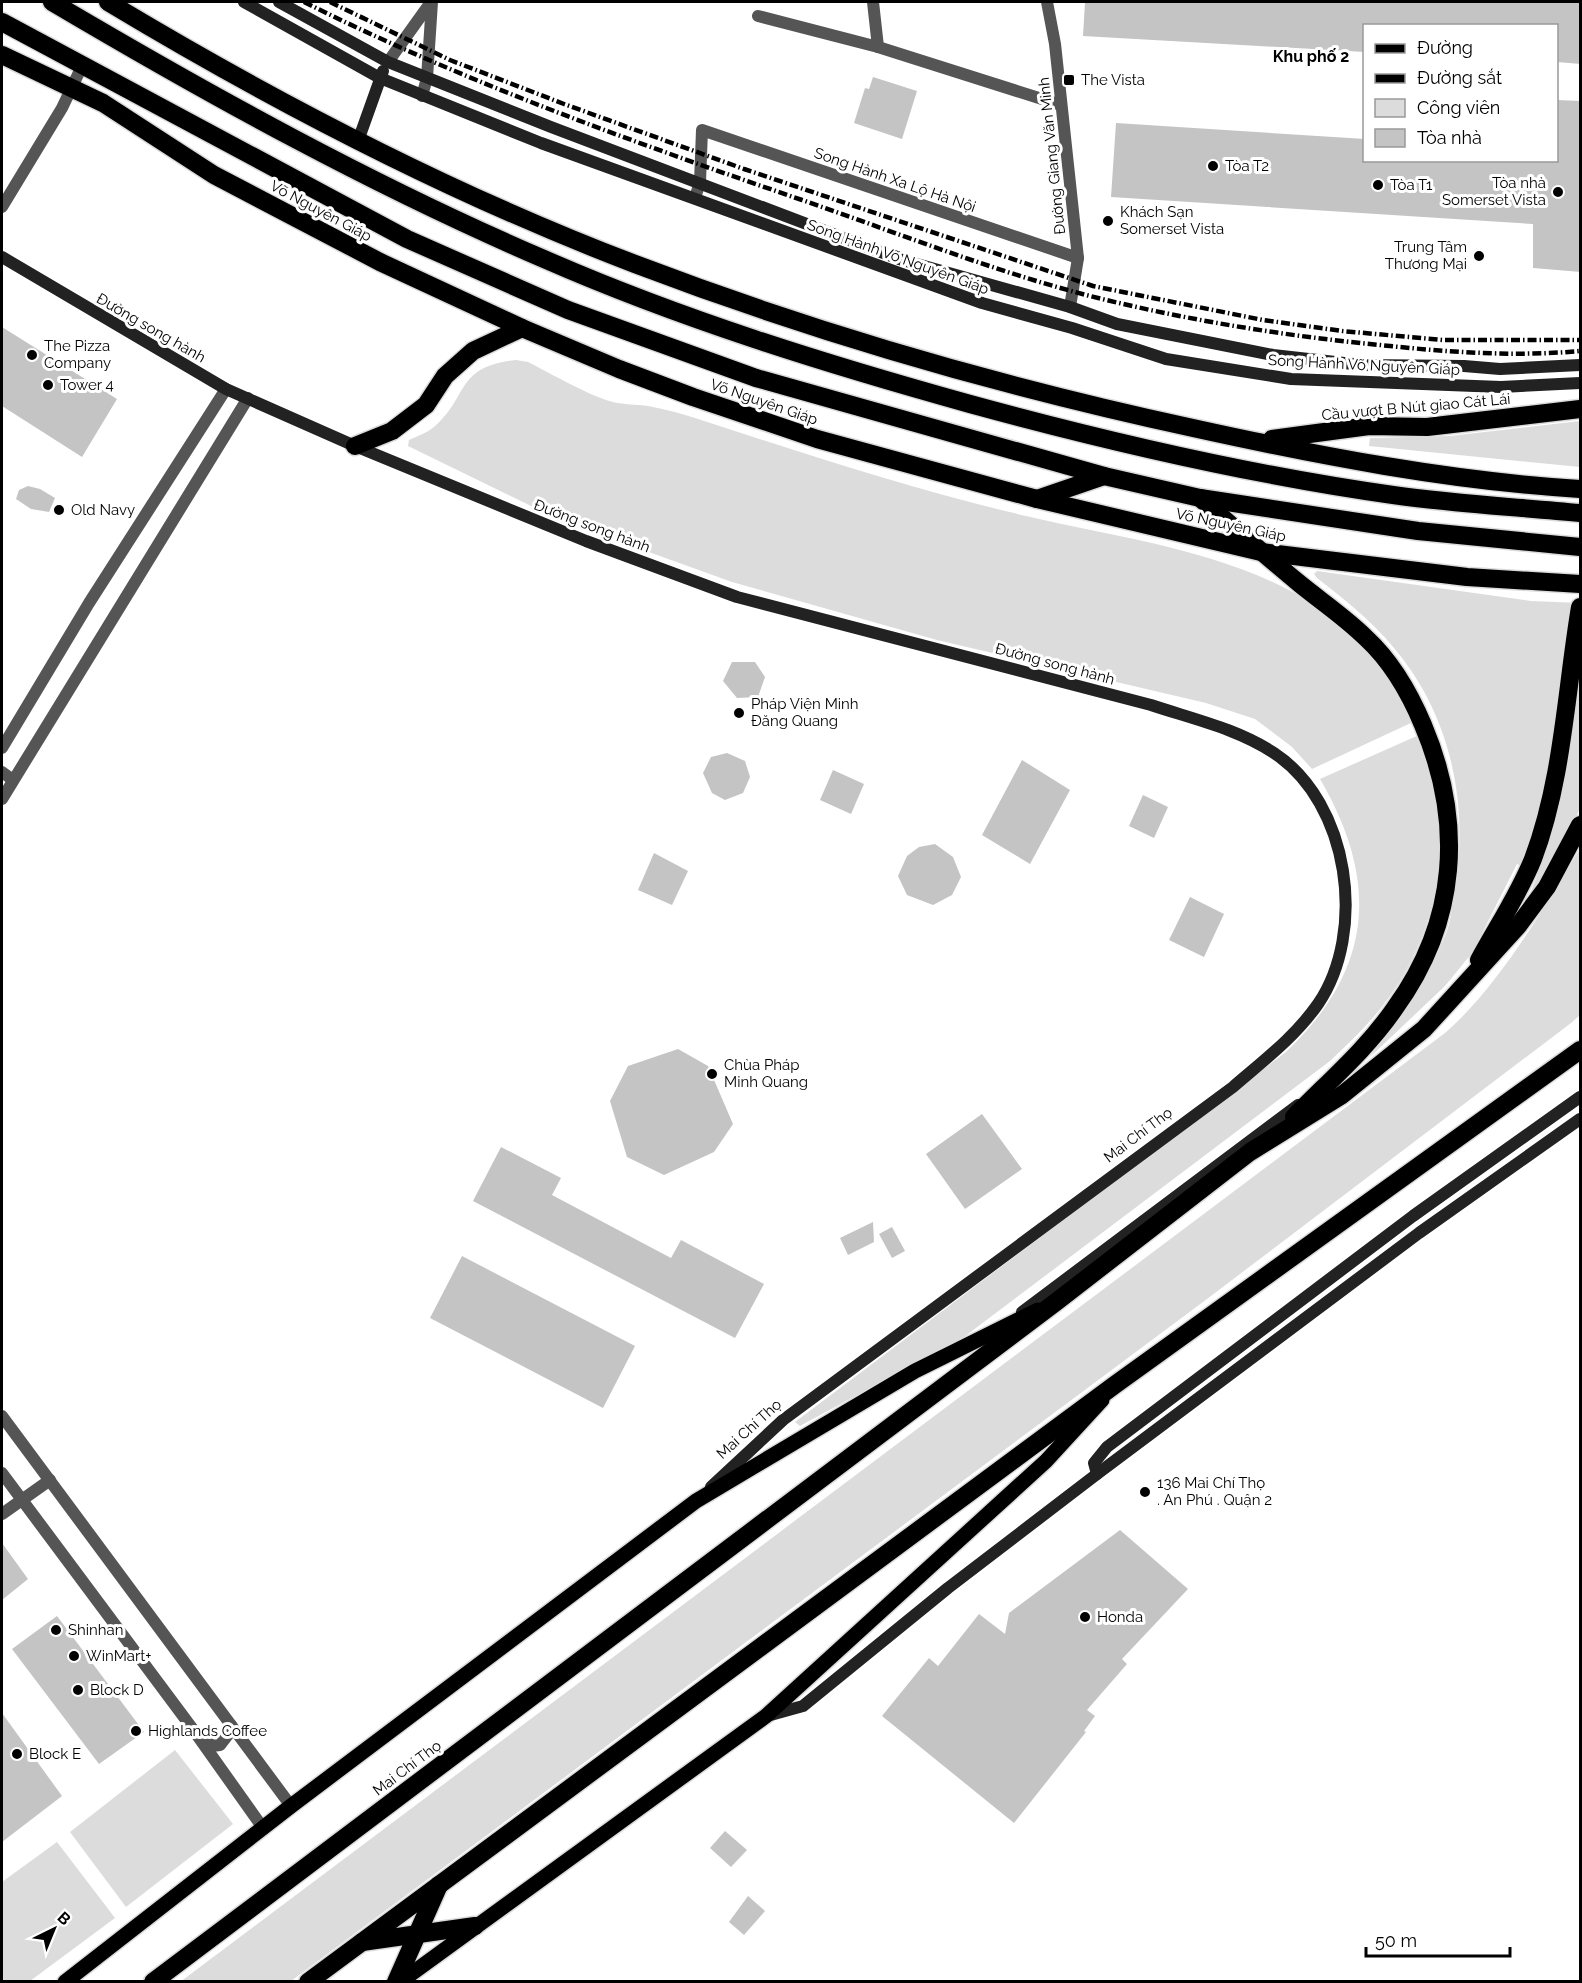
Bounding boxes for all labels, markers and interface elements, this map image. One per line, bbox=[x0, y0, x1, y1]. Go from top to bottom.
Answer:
legend bbox=[1363, 24, 1558, 162]
text: Đường bbox=[1417, 37, 1473, 58]
district label: Khu phố 2 bbox=[1273, 47, 1349, 66]
text: Đường sắt bbox=[1417, 67, 1502, 88]
place label: The Vista bbox=[1081, 71, 1145, 89]
marker: The Vista bbox=[1062, 73, 1076, 87]
street label: Đường Giang Văn Minh bbox=[1035, 76, 1069, 236]
text: Công viên bbox=[1417, 97, 1500, 118]
text: Tòa nhà bbox=[1417, 127, 1482, 148]
street label: Song Hành Xa Lộ Hà Nội bbox=[812, 144, 978, 216]
place label: Tòa T2 bbox=[1225, 157, 1269, 175]
marker: Tòa T2 bbox=[1206, 159, 1220, 173]
place label: Tòa nhà Somerset Vista bbox=[1442, 174, 1546, 209]
place label: Tòa T1 bbox=[1390, 176, 1433, 194]
street label: Võ Nguyên Giáp bbox=[267, 177, 375, 245]
marker: Tòa T1 bbox=[1371, 178, 1385, 192]
marker: Tòa nhà Somerset Vista bbox=[1551, 185, 1565, 199]
place label: Khách Sạn Somerset Vista bbox=[1120, 203, 1224, 238]
marker: Khách Sạn Somerset Vista bbox=[1101, 214, 1115, 228]
street label: Song Hành Võ Nguyên Giáp bbox=[805, 216, 991, 298]
place label: Trung Tâm Thương Mại bbox=[1385, 238, 1467, 273]
marker: Trung Tâm Thương Mại bbox=[1472, 249, 1486, 263]
street label: Đường song hành bbox=[93, 289, 209, 367]
place label: The Pizza Company bbox=[44, 337, 111, 372]
marker: The Pizza Company bbox=[25, 348, 39, 362]
street label: Song Hành Võ Nguyên Giáp bbox=[1268, 351, 1460, 379]
street label: Võ Nguyên Giáp bbox=[708, 375, 820, 429]
place label: Tower 4 bbox=[60, 376, 114, 394]
marker: Tower 4 bbox=[41, 378, 55, 392]
street label: Cầu vượt B Nút giao Cát Lái bbox=[1321, 390, 1511, 424]
street label: Đường song hành bbox=[531, 496, 653, 556]
place label: Old Navy bbox=[71, 501, 135, 519]
marker: Old Navy bbox=[52, 503, 66, 517]
street label: Võ Nguyên Giáp bbox=[1174, 505, 1288, 545]
street label: Đường song hành bbox=[993, 639, 1117, 689]
place label: Pháp Viện Minh Đăng Quang bbox=[751, 695, 859, 730]
marker: Pháp Viện Minh Đăng Quang bbox=[732, 706, 746, 720]
place label: Chùa Pháp Minh Quang bbox=[724, 1056, 808, 1091]
marker: Chùa Pháp Minh Quang bbox=[705, 1067, 719, 1081]
street label: Mai Chí Thọ bbox=[1100, 1103, 1176, 1167]
street label: Mai Chí Thọ bbox=[713, 1395, 785, 1463]
place label: 136 Mai Chí Thọ . An Phú . Quận 2 bbox=[1157, 1474, 1272, 1509]
marker: 136 Mai Chí Thọ . An Phú . Quận 2 bbox=[1138, 1485, 1152, 1499]
place label: Honda bbox=[1097, 1608, 1143, 1626]
marker: Honda bbox=[1078, 1610, 1092, 1624]
place label: Shinhan bbox=[68, 1621, 124, 1639]
marker: Shinhan bbox=[49, 1623, 63, 1637]
place label: WinMart+ bbox=[86, 1647, 151, 1665]
marker: WinMart+ bbox=[67, 1649, 81, 1663]
place label: Block D bbox=[90, 1681, 144, 1699]
marker: Block D bbox=[71, 1683, 85, 1697]
place label: Highlands Coffee bbox=[148, 1722, 267, 1740]
marker: Highlands Coffee bbox=[129, 1724, 143, 1738]
street label: Mai Chí Thọ bbox=[369, 1736, 445, 1800]
place label: Block E bbox=[29, 1745, 81, 1763]
marker: Block E bbox=[10, 1747, 24, 1761]
north arrow bbox=[24, 1899, 84, 1959]
text: B bbox=[53, 1908, 74, 1929]
scale bar bbox=[1366, 1920, 1510, 1958]
text: 50 m bbox=[1375, 1930, 1417, 1951]

